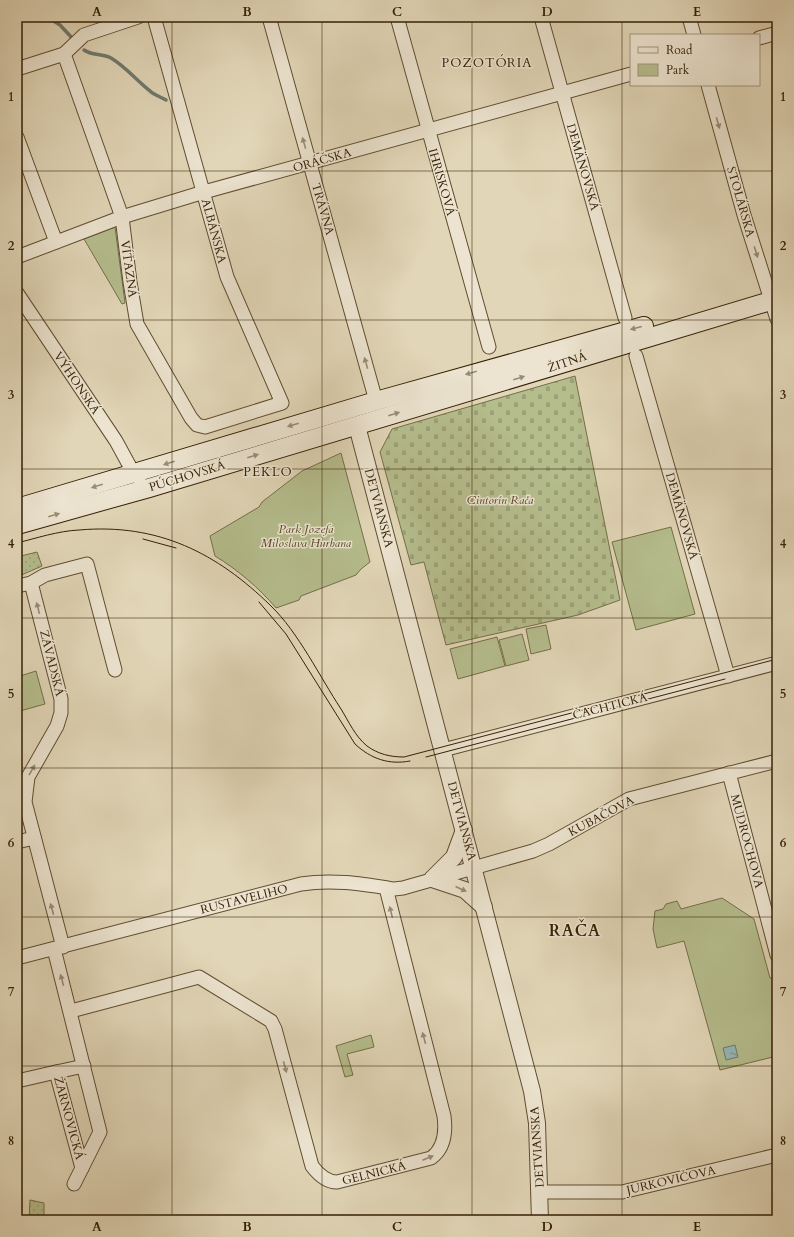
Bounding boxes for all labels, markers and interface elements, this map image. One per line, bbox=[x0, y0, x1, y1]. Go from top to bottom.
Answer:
text: A bbox=[92, 3, 102, 21]
text: B bbox=[242, 3, 252, 21]
text: C bbox=[392, 3, 402, 21]
text: D bbox=[541, 3, 553, 21]
text: E bbox=[693, 3, 701, 21]
legend bbox=[630, 34, 760, 86]
text: Road bbox=[666, 42, 693, 58]
district label: POZOTÓRIA bbox=[442, 54, 532, 72]
text: Park bbox=[666, 62, 690, 78]
text: 1 bbox=[8, 88, 14, 106]
text: 1 bbox=[780, 88, 786, 106]
one-way arrow bbox=[715, 117, 721, 129]
street label: DEMÄNOVSKÁ bbox=[563, 121, 604, 213]
one-way arrow bbox=[301, 137, 307, 150]
street label: ORÁČSKA bbox=[291, 143, 353, 176]
street label: IHRISKOVÁ bbox=[425, 146, 460, 218]
street label: STOLÁRSKA bbox=[723, 165, 760, 240]
street label: TRÁVNA bbox=[308, 181, 339, 237]
street label: ALBÁNSKA bbox=[198, 197, 231, 265]
text: 2 bbox=[8, 237, 15, 255]
text: 2 bbox=[780, 237, 787, 255]
street label: VÍŤAZNÁ bbox=[117, 239, 142, 299]
one-way arrow bbox=[753, 247, 759, 259]
one-way arrow bbox=[630, 325, 642, 331]
street label: ŽITNÁ bbox=[545, 347, 589, 376]
street label: VÝHONSKÁ bbox=[50, 348, 105, 418]
one-way arrow bbox=[363, 357, 369, 369]
one-way arrow bbox=[465, 371, 477, 377]
one-way arrow bbox=[513, 375, 525, 381]
text: 3 bbox=[8, 386, 15, 404]
text: 3 bbox=[780, 386, 787, 404]
one-way arrow bbox=[388, 411, 400, 417]
one-way arrow bbox=[287, 422, 299, 428]
one-way arrow bbox=[248, 453, 260, 459]
street label: PÚCHOVSKÁ bbox=[147, 456, 227, 495]
one-way arrow bbox=[163, 460, 175, 466]
district label: PEKLO bbox=[243, 463, 293, 481]
street label: DETVIANSKA bbox=[361, 467, 397, 550]
street label: DEMÄNOVSKÁ bbox=[662, 470, 703, 562]
one-way arrow bbox=[91, 483, 103, 489]
park label: Cintorín Rača bbox=[467, 492, 534, 508]
one-way arrow bbox=[48, 512, 60, 518]
park label: Park Jozefa Miloslava Hurbana bbox=[261, 521, 352, 551]
text: 4 bbox=[8, 535, 15, 553]
text: 4 bbox=[780, 535, 787, 553]
one-way arrow bbox=[35, 602, 41, 614]
street label: ZÁVADSKÁ bbox=[36, 628, 69, 698]
text: 5 bbox=[8, 685, 14, 703]
text: 5 bbox=[780, 685, 786, 703]
street label: ČACHTICKÁ bbox=[571, 688, 649, 723]
one-way arrow bbox=[29, 764, 36, 776]
street label: DETVIANSKA bbox=[444, 780, 480, 863]
street label: KUBAČOVA bbox=[565, 791, 637, 840]
street label: MUDROCHOVA bbox=[727, 792, 767, 890]
text: 6 bbox=[8, 834, 15, 852]
text: 6 bbox=[780, 834, 787, 852]
street label: RUSTAVELIHO bbox=[199, 880, 289, 918]
one-way arrow bbox=[455, 886, 466, 892]
one-way arrow bbox=[49, 903, 55, 915]
one-way arrow bbox=[388, 906, 394, 918]
district label: RAČA bbox=[549, 918, 601, 942]
one-way arrow bbox=[59, 974, 65, 986]
text: 7 bbox=[8, 983, 15, 1001]
text: 7 bbox=[780, 983, 787, 1001]
one-way arrow bbox=[421, 1032, 427, 1044]
one-way arrow bbox=[282, 1061, 288, 1073]
street label: ŽARNOVICKÁ bbox=[50, 1074, 89, 1162]
street label: DETVIANSKA bbox=[526, 1106, 548, 1188]
text: 8 bbox=[8, 1132, 14, 1150]
text: 8 bbox=[780, 1132, 786, 1150]
one-way arrow bbox=[422, 1155, 433, 1161]
street label: GELNICKÁ bbox=[340, 1156, 408, 1189]
street label: JURKOVIČOVA bbox=[623, 1161, 718, 1199]
text: A bbox=[92, 1218, 102, 1236]
text: B bbox=[242, 1218, 252, 1236]
text: C bbox=[392, 1218, 402, 1236]
text: D bbox=[541, 1218, 553, 1236]
text: E bbox=[693, 1218, 701, 1236]

